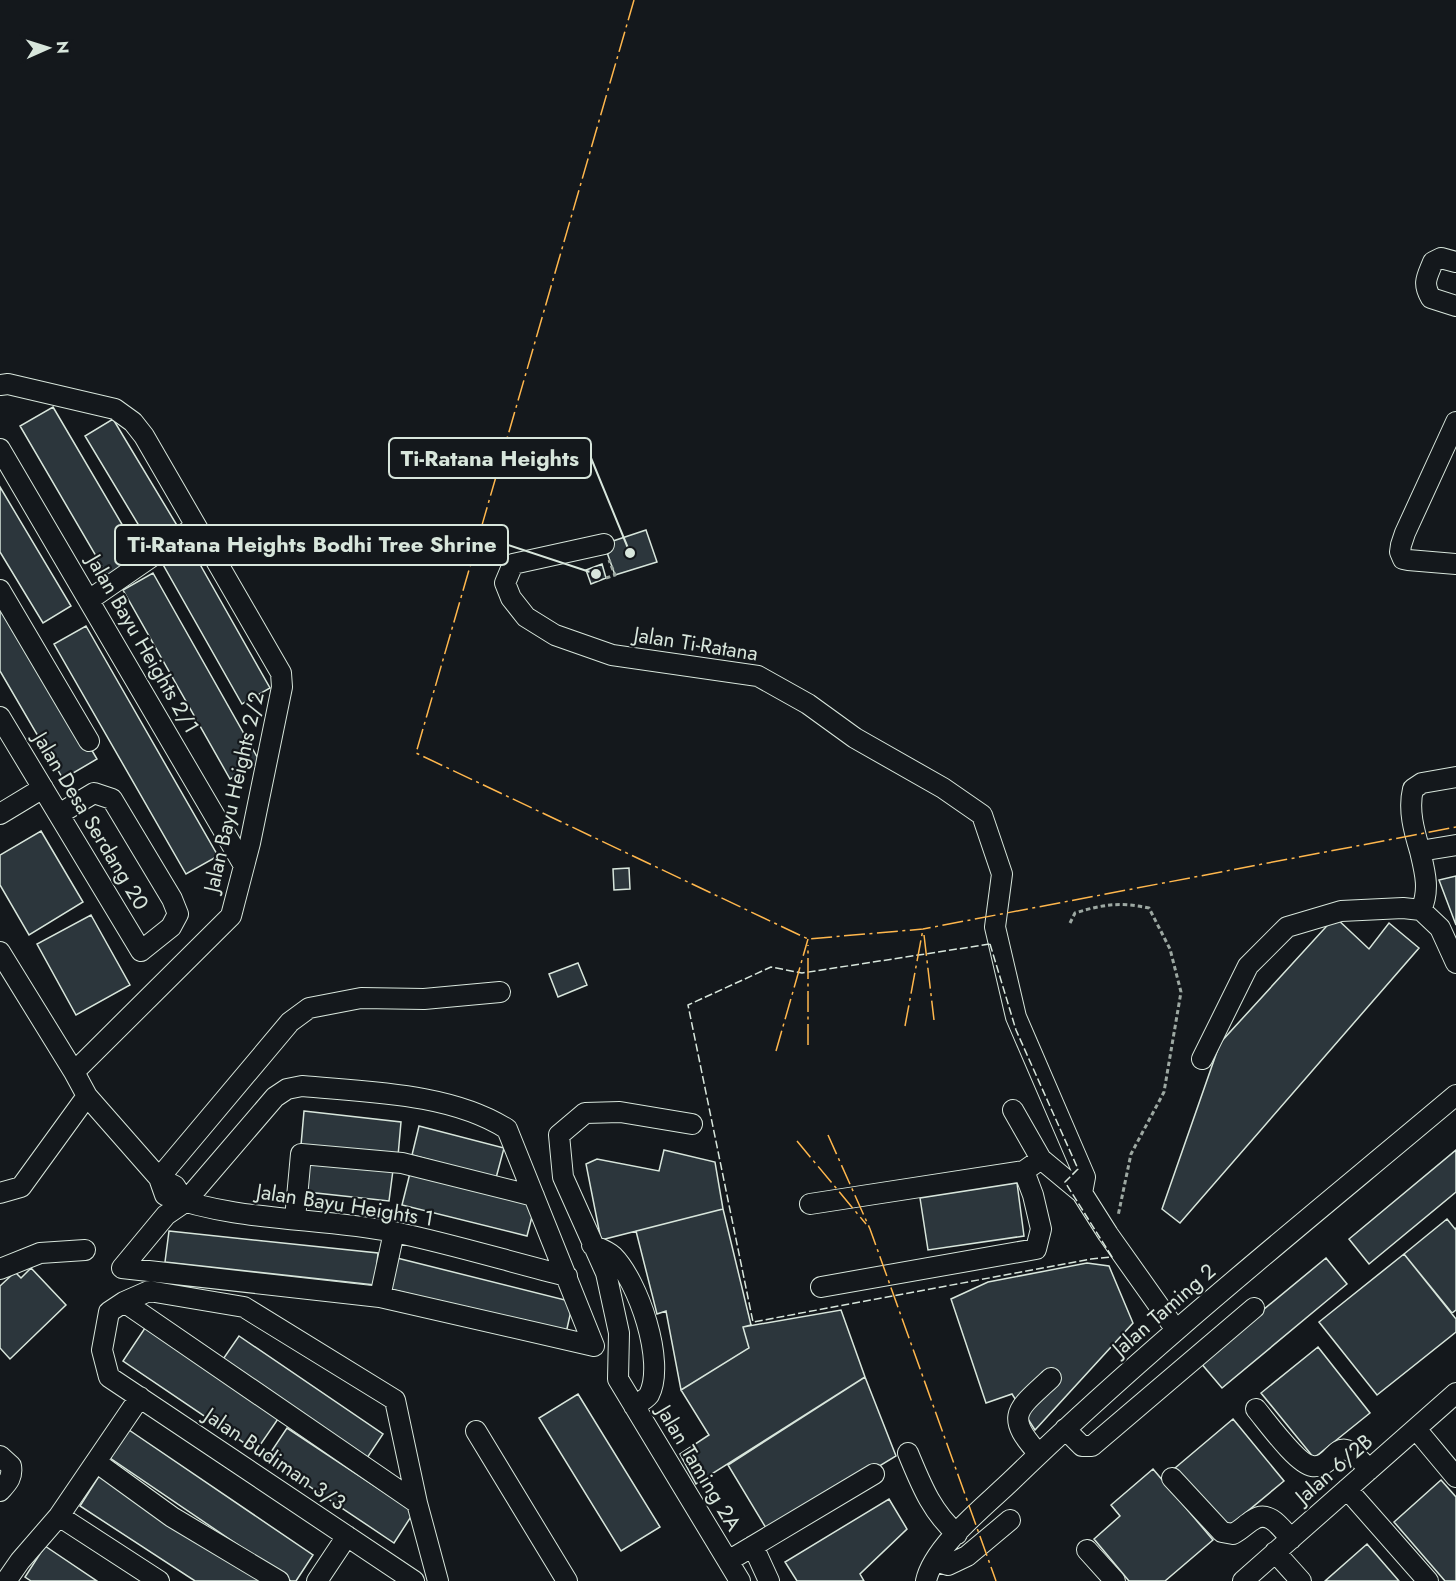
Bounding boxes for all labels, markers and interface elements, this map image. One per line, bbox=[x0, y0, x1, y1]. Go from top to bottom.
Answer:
north arrow bbox=[18, 18, 78, 78]
text: N bbox=[51, 40, 74, 54]
callout: Ti-Ratana Heights bbox=[389, 438, 591, 478]
text: Ti-Ratana Heights bbox=[401, 442, 579, 474]
callout: Ti-Ratana Heights Bodhi Tree Shrine bbox=[115, 525, 508, 565]
text: Ti-Ratana Heights Bodhi Tree Shrine bbox=[128, 528, 497, 560]
street label: Jalan Bayu Heights 2/1 bbox=[78, 546, 206, 739]
street label: Jalan Ti-Ratana bbox=[629, 619, 760, 669]
street label: Jalan Bayu Heights 2/2 bbox=[196, 689, 272, 898]
street label: Jalan Desa Serdang 20 bbox=[24, 724, 156, 916]
street label: Jalan Bayu Heights 1 bbox=[251, 1176, 436, 1234]
street label: Jalan Taming 2 bbox=[1103, 1257, 1222, 1365]
street label: Jalan Taming 2A bbox=[648, 1397, 749, 1537]
street label: Jalan Budiman 3/3 bbox=[196, 1399, 352, 1518]
street label: Jalan 6/2B bbox=[1286, 1427, 1379, 1513]

